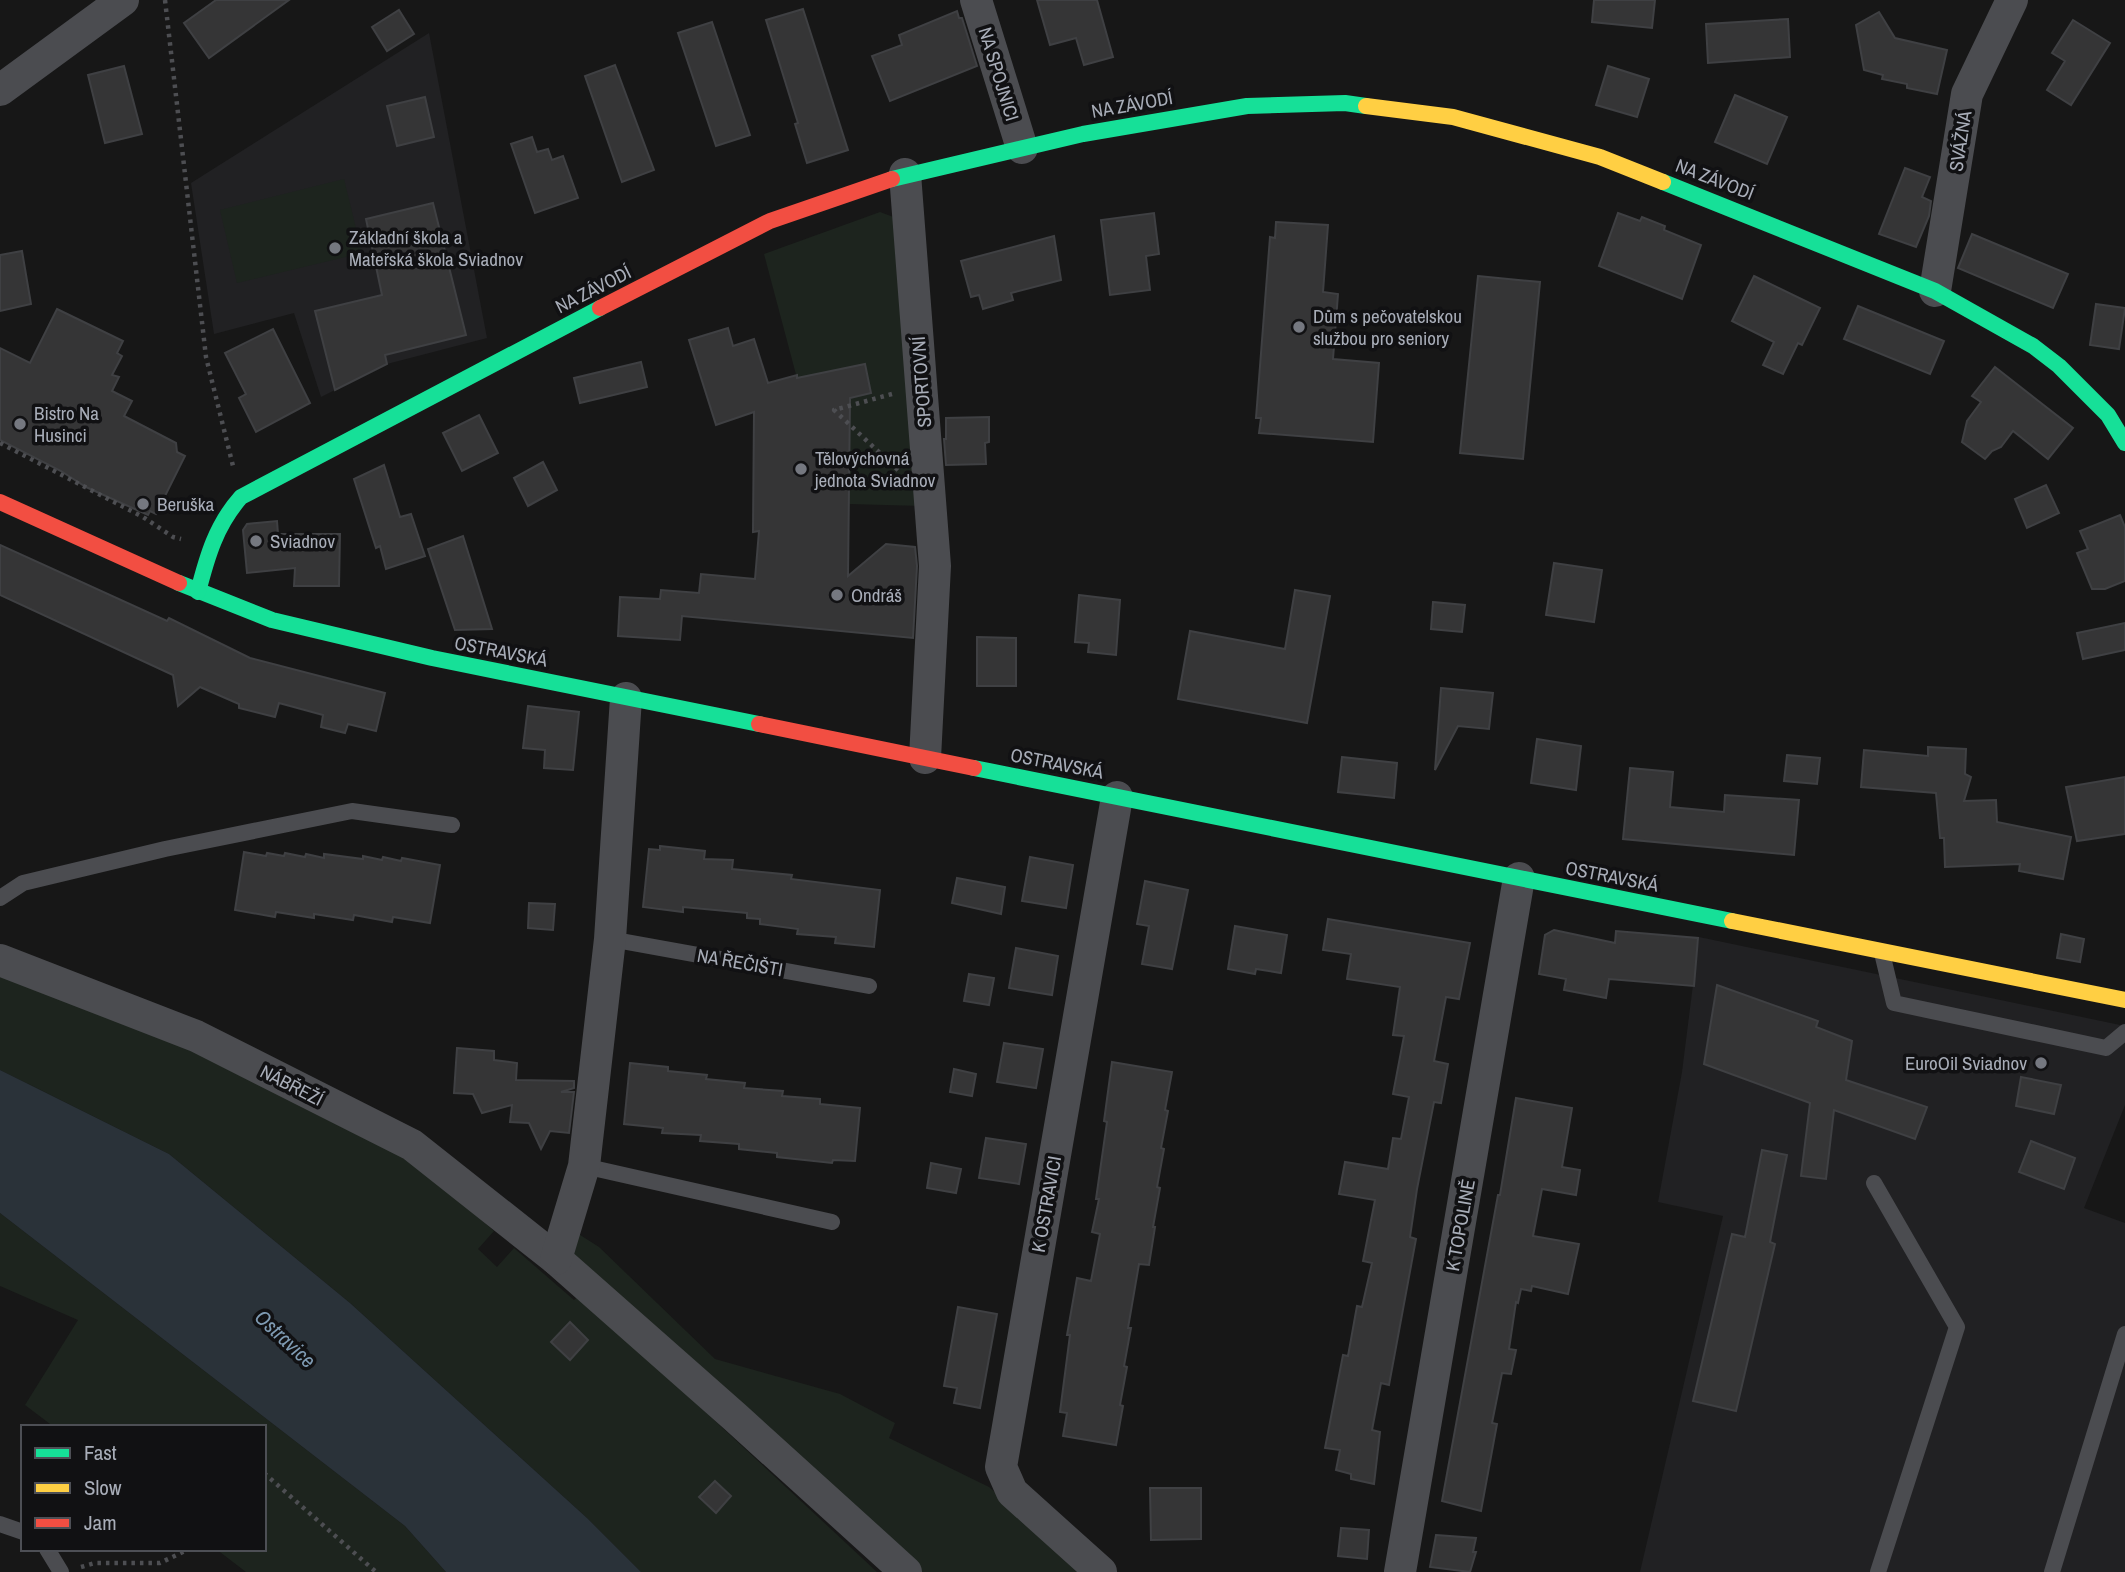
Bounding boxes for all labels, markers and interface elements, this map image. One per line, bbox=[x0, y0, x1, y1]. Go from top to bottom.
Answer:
street label: NA SPOJNICI bbox=[972, 24, 1026, 124]
street label: NA ZÁVODÍ bbox=[1089, 84, 1175, 124]
street label: SVÁŽNÁ bbox=[1942, 108, 1978, 173]
street label: NA ZÁVODÍ bbox=[1672, 152, 1759, 206]
place label: Základní škola a Mateřská škola Sviadnov bbox=[349, 224, 523, 272]
marker: Základní škola a Mateřská škola Sviadnov bbox=[327, 240, 343, 256]
street label: NA ZÁVODÍ bbox=[551, 259, 636, 319]
place label: Dům s pečovatelskou službou pro seniory bbox=[1313, 303, 1462, 351]
marker: Dům s pečovatelskou službou pro seniory bbox=[1291, 319, 1307, 335]
street label: SPORTOVNÍ bbox=[905, 335, 937, 428]
place label: Bistro Na Husinci bbox=[34, 400, 99, 448]
marker: Bistro Na Husinci bbox=[12, 416, 28, 432]
place label: Tělovýchovná jednota Sviadnov bbox=[814, 445, 936, 493]
marker: Tělovýchovná jednota Sviadnov bbox=[793, 461, 809, 477]
place label: Beruška bbox=[157, 491, 214, 517]
marker: Beruška bbox=[135, 496, 151, 512]
place label: Sviadnov bbox=[270, 528, 335, 554]
marker: Sviadnov bbox=[248, 533, 264, 549]
place label: Ondráš bbox=[851, 582, 902, 608]
marker: Ondráš bbox=[829, 587, 845, 603]
street label: OSTRAVSKÁ bbox=[452, 629, 550, 673]
street label: OSTRAVSKÁ bbox=[1008, 741, 1106, 785]
street label: OSTRAVSKÁ bbox=[1563, 854, 1661, 898]
street label: NA ŘEČIŠTI bbox=[695, 942, 785, 982]
place label: EuroOil Sviadnov bbox=[1905, 1050, 2027, 1076]
marker: EuroOil Sviadnov bbox=[2033, 1055, 2049, 1071]
street label: NÁBŘEŽÍ bbox=[256, 1058, 329, 1112]
street label: K OSTRAVICI bbox=[1025, 1154, 1067, 1254]
street label: K TOPOLINĚ bbox=[1439, 1177, 1481, 1273]
water label: Ostravice bbox=[249, 1303, 322, 1374]
legend bbox=[21, 1425, 266, 1551]
text: Fast bbox=[84, 1438, 117, 1467]
text: Slow bbox=[84, 1473, 122, 1502]
text: Jam bbox=[84, 1508, 117, 1537]

